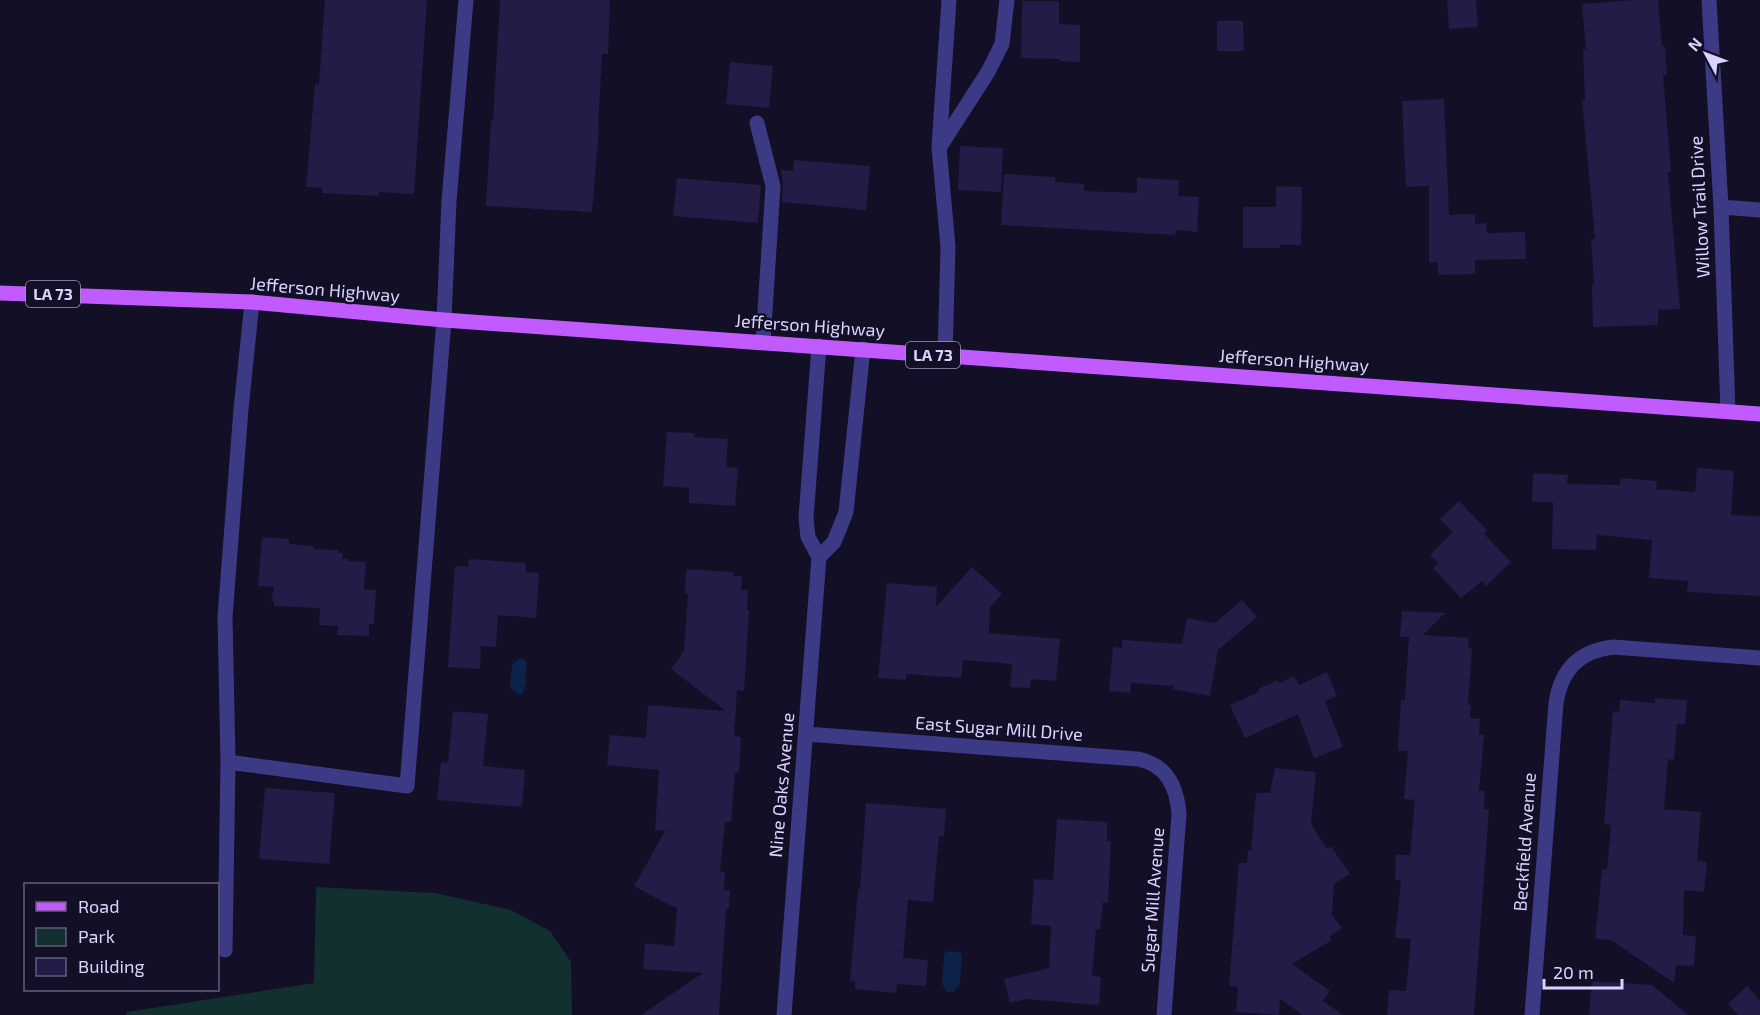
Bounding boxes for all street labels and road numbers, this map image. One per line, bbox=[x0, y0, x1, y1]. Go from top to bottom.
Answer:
street label: Willow Trail Drive bbox=[1684, 135, 1714, 279]
street label: Jefferson Highway bbox=[249, 271, 401, 307]
road number: LA 73 bbox=[26, 281, 80, 307]
street label: Jefferson Highway bbox=[734, 309, 886, 341]
road number: LA 73 bbox=[906, 342, 960, 368]
street label: Jefferson Highway bbox=[1218, 344, 1370, 376]
street label: East Sugar Mill Drive bbox=[914, 711, 1084, 745]
street label: Nine Oaks Avenue bbox=[764, 712, 798, 858]
street label: Beckfield Avenue bbox=[1508, 772, 1540, 912]
street label: Sugar Mill Avenue bbox=[1136, 827, 1168, 973]

